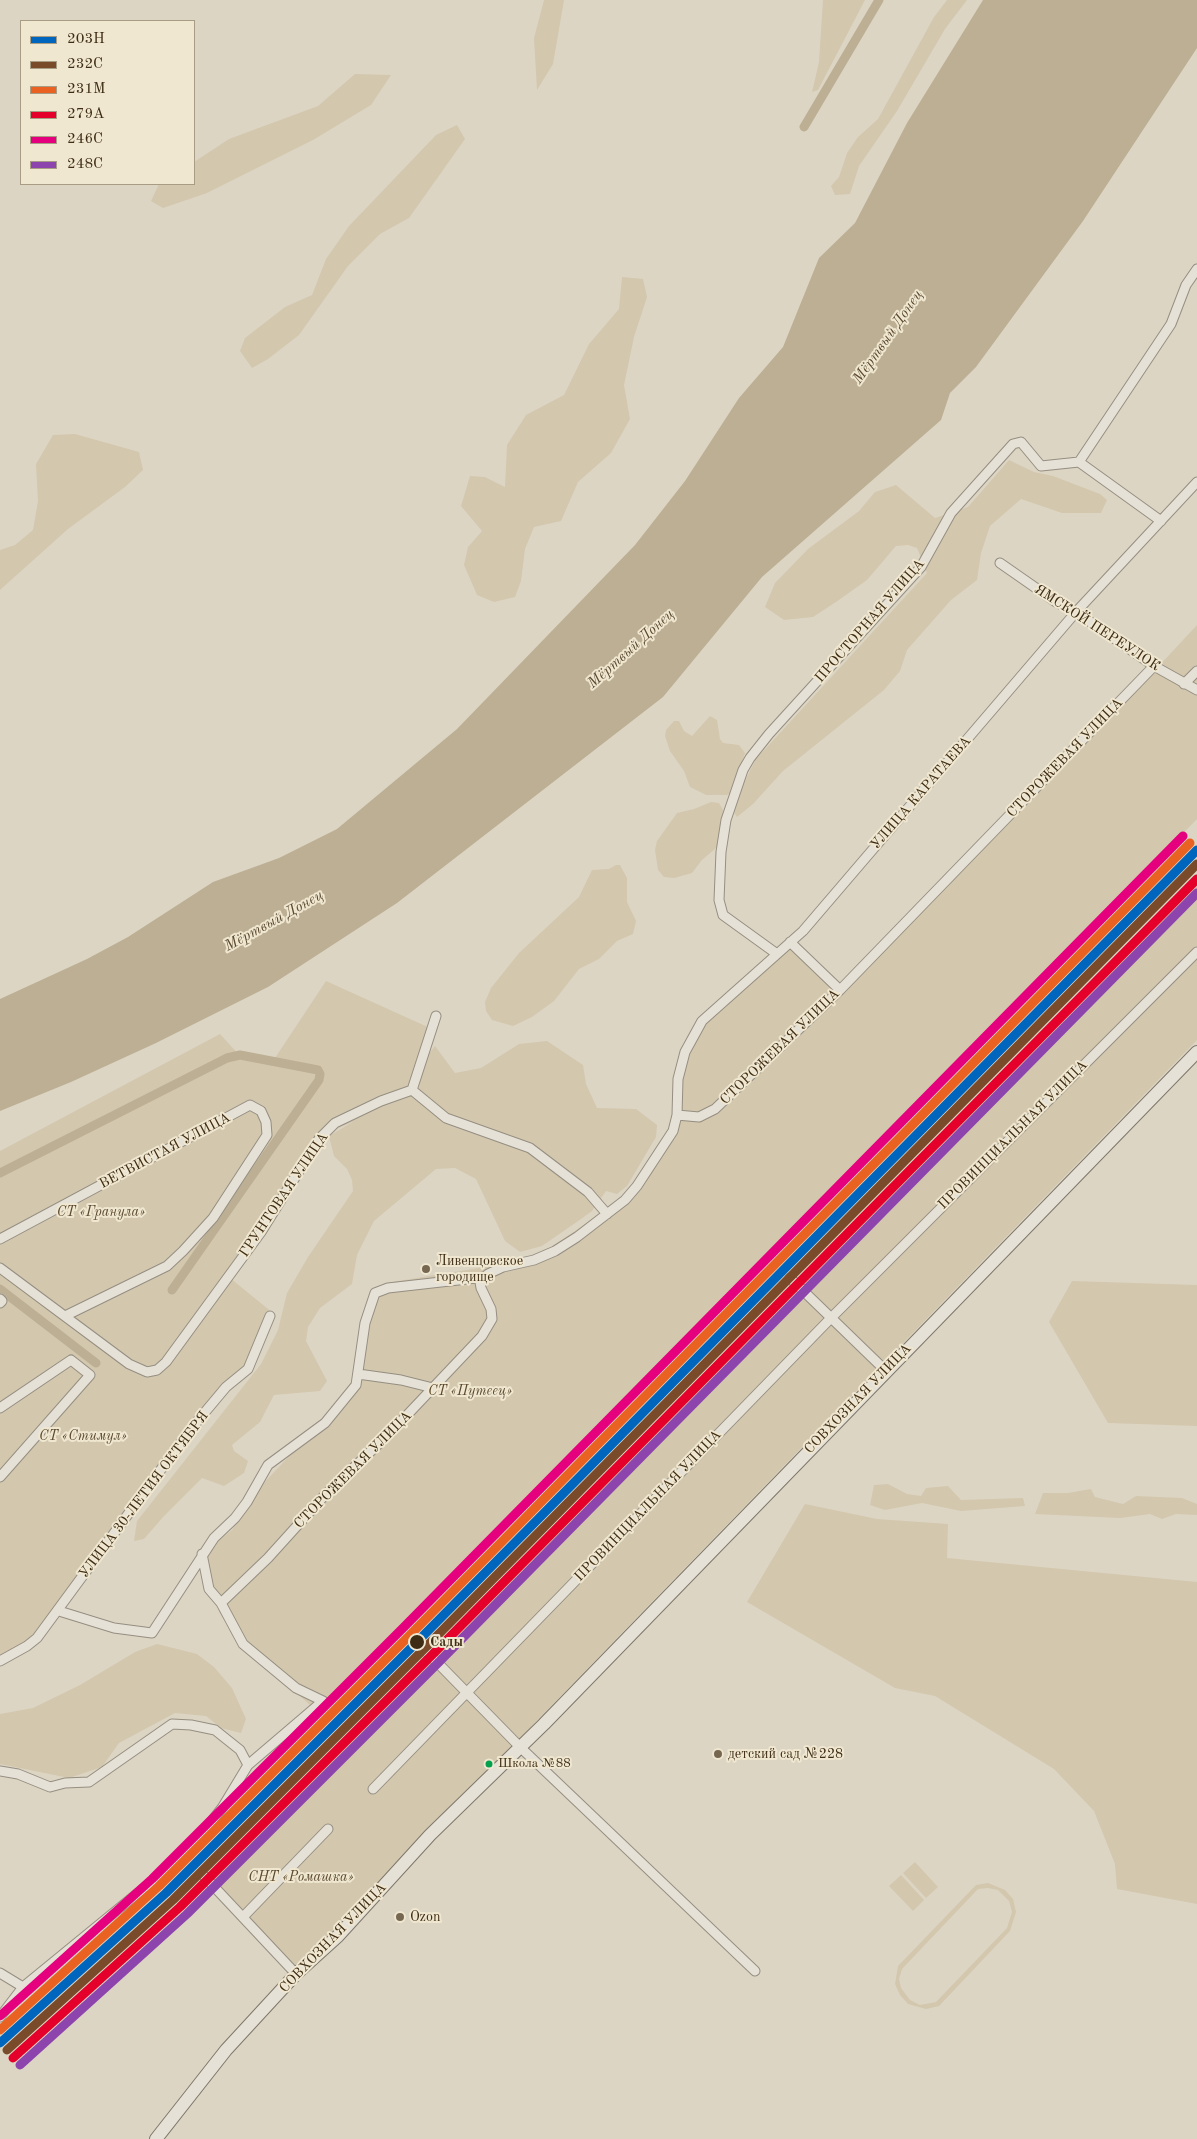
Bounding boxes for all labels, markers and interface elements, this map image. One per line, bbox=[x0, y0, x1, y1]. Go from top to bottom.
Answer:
legend bbox=[20, 20, 195, 185]
text: 203Н bbox=[67, 32, 105, 47]
text: 232C bbox=[67, 57, 103, 72]
text: 231М bbox=[67, 82, 106, 97]
text: 279А bbox=[67, 107, 105, 122]
text: 246С bbox=[67, 132, 103, 147]
text: 248С bbox=[67, 157, 103, 172]
water label: Мёртвый Донец bbox=[849, 287, 927, 387]
street label: ПРОСТОРНАЯ УЛИЦА bbox=[812, 556, 928, 686]
street label: ЯМСКОЙ ПЕРЕУЛОК bbox=[1031, 581, 1163, 675]
water label: Мёртвый Донец bbox=[584, 605, 678, 693]
street label: СТОРОЖЕВАЯ УЛИЦА bbox=[1004, 695, 1126, 821]
street label: УЛИЦА КАРАТАЕВА bbox=[867, 733, 975, 853]
water label: Мёртвый Донец bbox=[221, 886, 327, 956]
street label: СТОРОЖЕВАЯ УЛИЦА bbox=[717, 986, 843, 1108]
street label: ПРОВИНЦИАЛЬНАЯ УЛИЦА bbox=[935, 1057, 1091, 1213]
street label: ВЕТВИСТАЯ УЛИЦА bbox=[96, 1109, 234, 1193]
street label: ГРУНТОВАЯ УЛИЦА bbox=[236, 1129, 332, 1261]
park label: СТ «Гранула» bbox=[57, 1204, 145, 1220]
place label: Ливенцовское городище bbox=[436, 1253, 523, 1285]
marker: Ливенцовское городище bbox=[420, 1263, 432, 1275]
street label: СОВХОЗНАЯ УЛИЦА bbox=[801, 1340, 915, 1458]
park label: СТ «Путеец» bbox=[428, 1383, 512, 1399]
street label: УЛИЦА 30-ЛЕТИЯ ОКТЯБРЯ bbox=[76, 1408, 212, 1582]
street label: СТОРОЖЕВАЯ УЛИЦА bbox=[291, 1408, 415, 1532]
street label: ПРОВИНЦИАЛЬНАЯ УЛИЦА bbox=[571, 1427, 725, 1585]
park label: СТ «Стимул» bbox=[39, 1428, 127, 1444]
marker: Сады bbox=[408, 1633, 426, 1651]
place label: Сады bbox=[430, 1634, 463, 1650]
place label: детский сад №228 bbox=[728, 1746, 843, 1762]
marker: детский сад №228 bbox=[712, 1748, 724, 1760]
place label: Школа №88 bbox=[498, 1756, 571, 1772]
marker: Школа №88 bbox=[484, 1759, 494, 1769]
park label: СНТ «Ромашка» bbox=[248, 1869, 354, 1885]
street label: СОВХОЗНАЯ УЛИЦА bbox=[276, 1879, 390, 1997]
place label: Ozon bbox=[410, 1909, 440, 1925]
marker: Ozon bbox=[394, 1911, 406, 1923]

